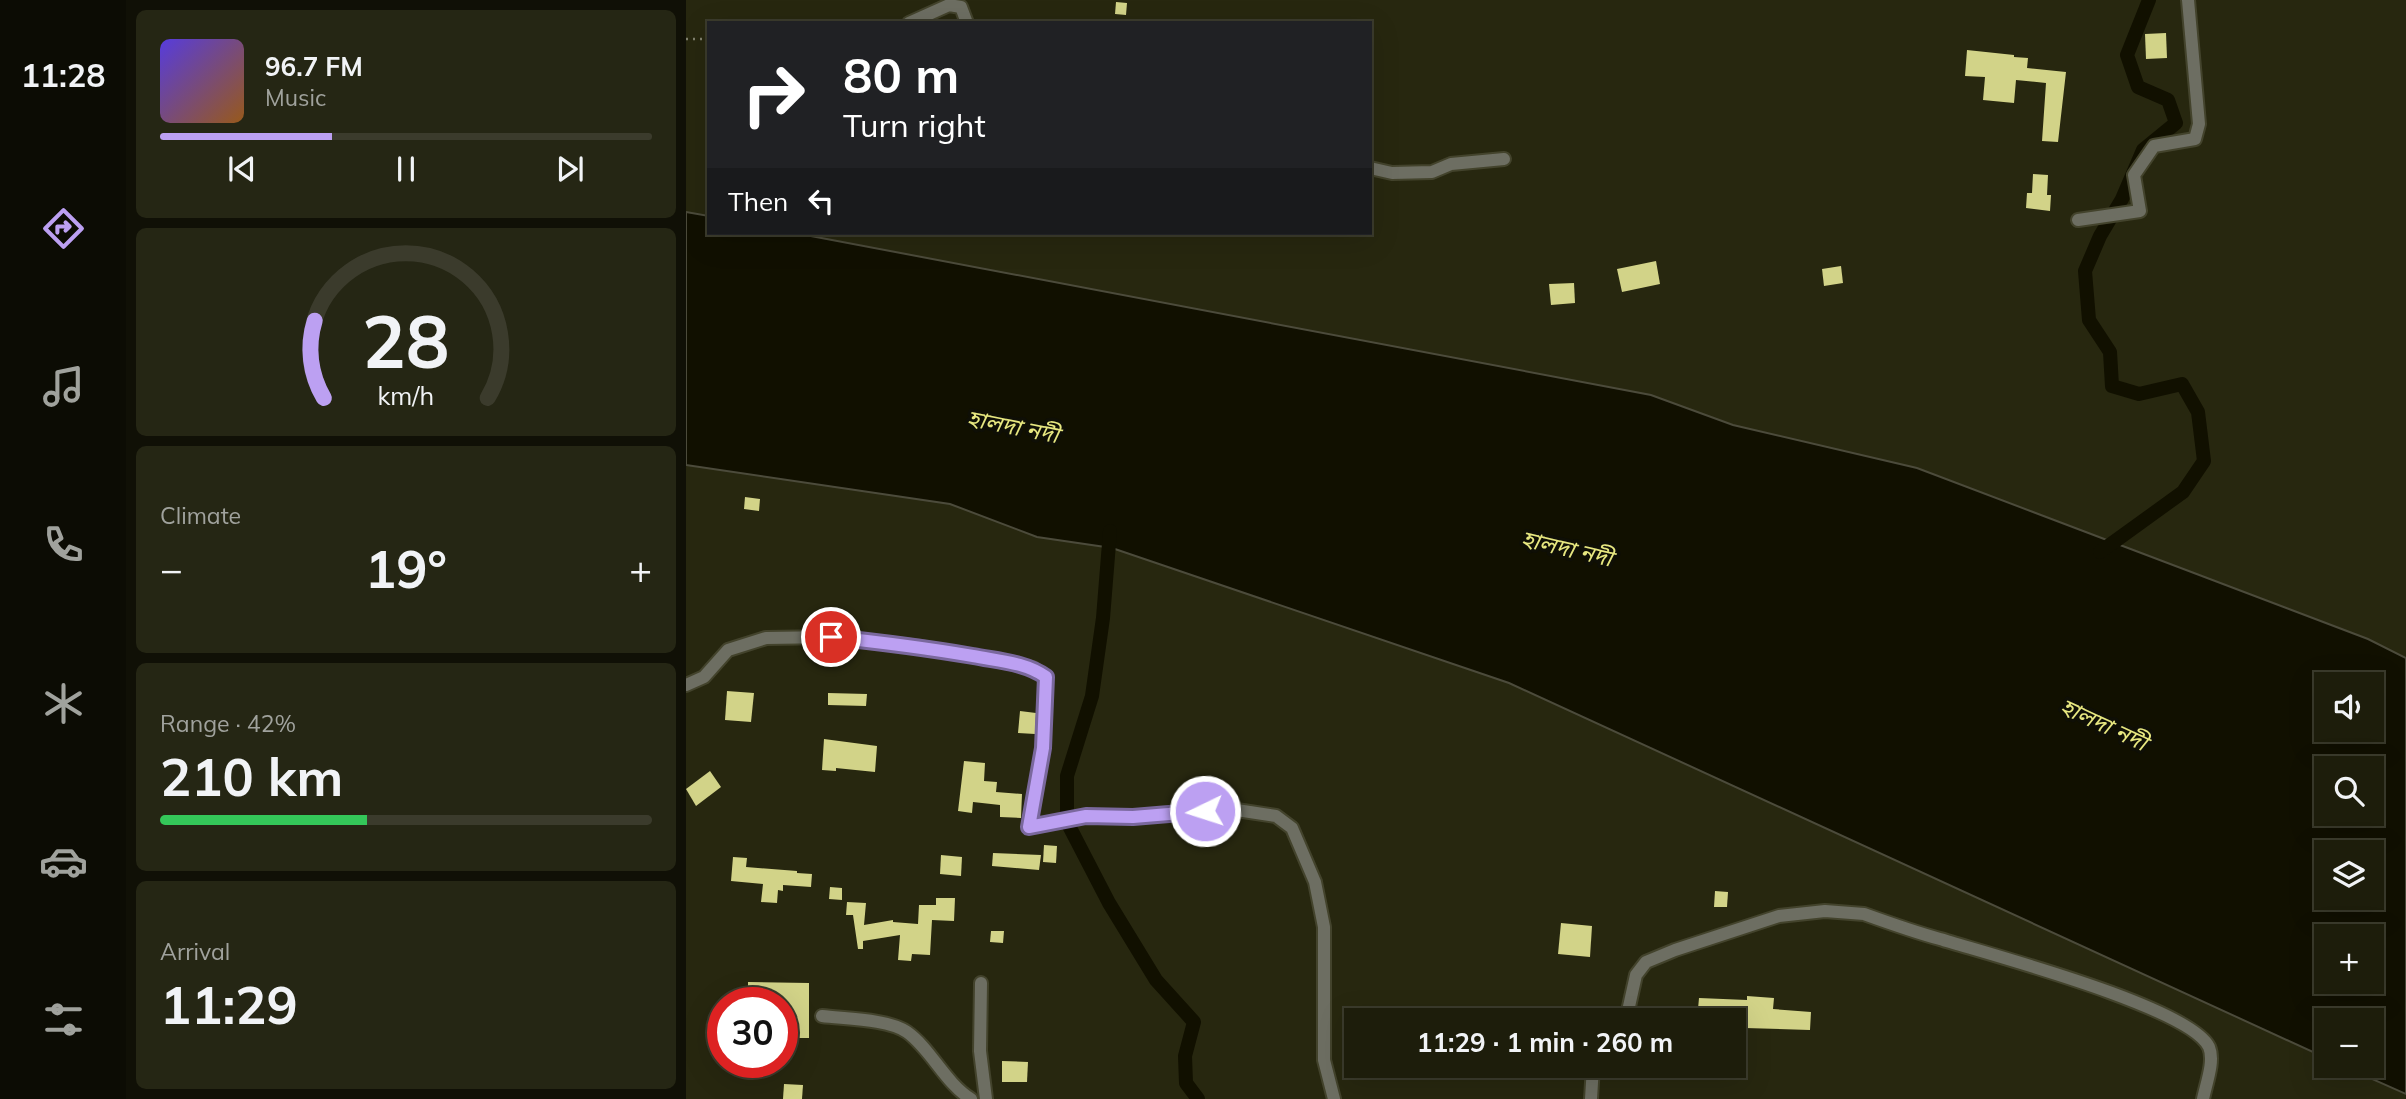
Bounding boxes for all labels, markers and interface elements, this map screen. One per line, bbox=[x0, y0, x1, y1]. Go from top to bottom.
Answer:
text: 80 m bbox=[843, 44, 959, 105]
icon: right bbox=[728, 49, 819, 140]
text: 96.7 FM bbox=[265, 50, 363, 83]
text: 11:28 bbox=[21, 55, 105, 95]
text: Music bbox=[265, 83, 326, 112]
text: Turn right bbox=[843, 105, 986, 145]
icon: previous bbox=[223, 150, 261, 188]
icon: pause bbox=[387, 150, 425, 188]
icon: next bbox=[551, 150, 589, 188]
icon: left bbox=[802, 182, 840, 220]
text: Then bbox=[728, 185, 788, 218]
icon: directions bbox=[39, 204, 88, 253]
text: 28 bbox=[362, 295, 450, 386]
icon: music bbox=[39, 362, 88, 411]
text: km/h bbox=[378, 379, 434, 410]
water label: হালদা নদী bbox=[965, 403, 1065, 450]
text: Climate bbox=[160, 501, 241, 530]
icon: phone bbox=[39, 520, 88, 569]
water label: হালদা নদী bbox=[1519, 523, 1619, 573]
text: 19° bbox=[365, 536, 447, 601]
text: − bbox=[160, 545, 183, 593]
text: + bbox=[629, 545, 652, 593]
pin bbox=[801, 607, 861, 667]
icon: arrive bbox=[812, 618, 850, 656]
map controls bbox=[2314, 672, 2384, 1078]
button: sound bbox=[2314, 672, 2384, 742]
icon: climate bbox=[39, 679, 88, 728]
water label: হালদা নদী bbox=[2056, 691, 2156, 758]
text: Range · 42% bbox=[160, 709, 296, 738]
text: 210 km bbox=[160, 744, 343, 809]
button: search bbox=[2314, 756, 2384, 826]
position arrow bbox=[1168, 774, 1242, 848]
icon: car bbox=[39, 837, 88, 886]
button: layers bbox=[2314, 840, 2384, 910]
button: + bbox=[2314, 924, 2384, 994]
text: Arrival bbox=[160, 937, 230, 966]
text: 11:29 bbox=[160, 972, 298, 1037]
speed limit sign: 30 bbox=[707, 987, 798, 1078]
icon: filters bbox=[39, 995, 88, 1044]
button: − bbox=[2314, 1008, 2384, 1078]
text: 11:29 · 1 min · 260 m bbox=[1417, 1026, 1673, 1059]

